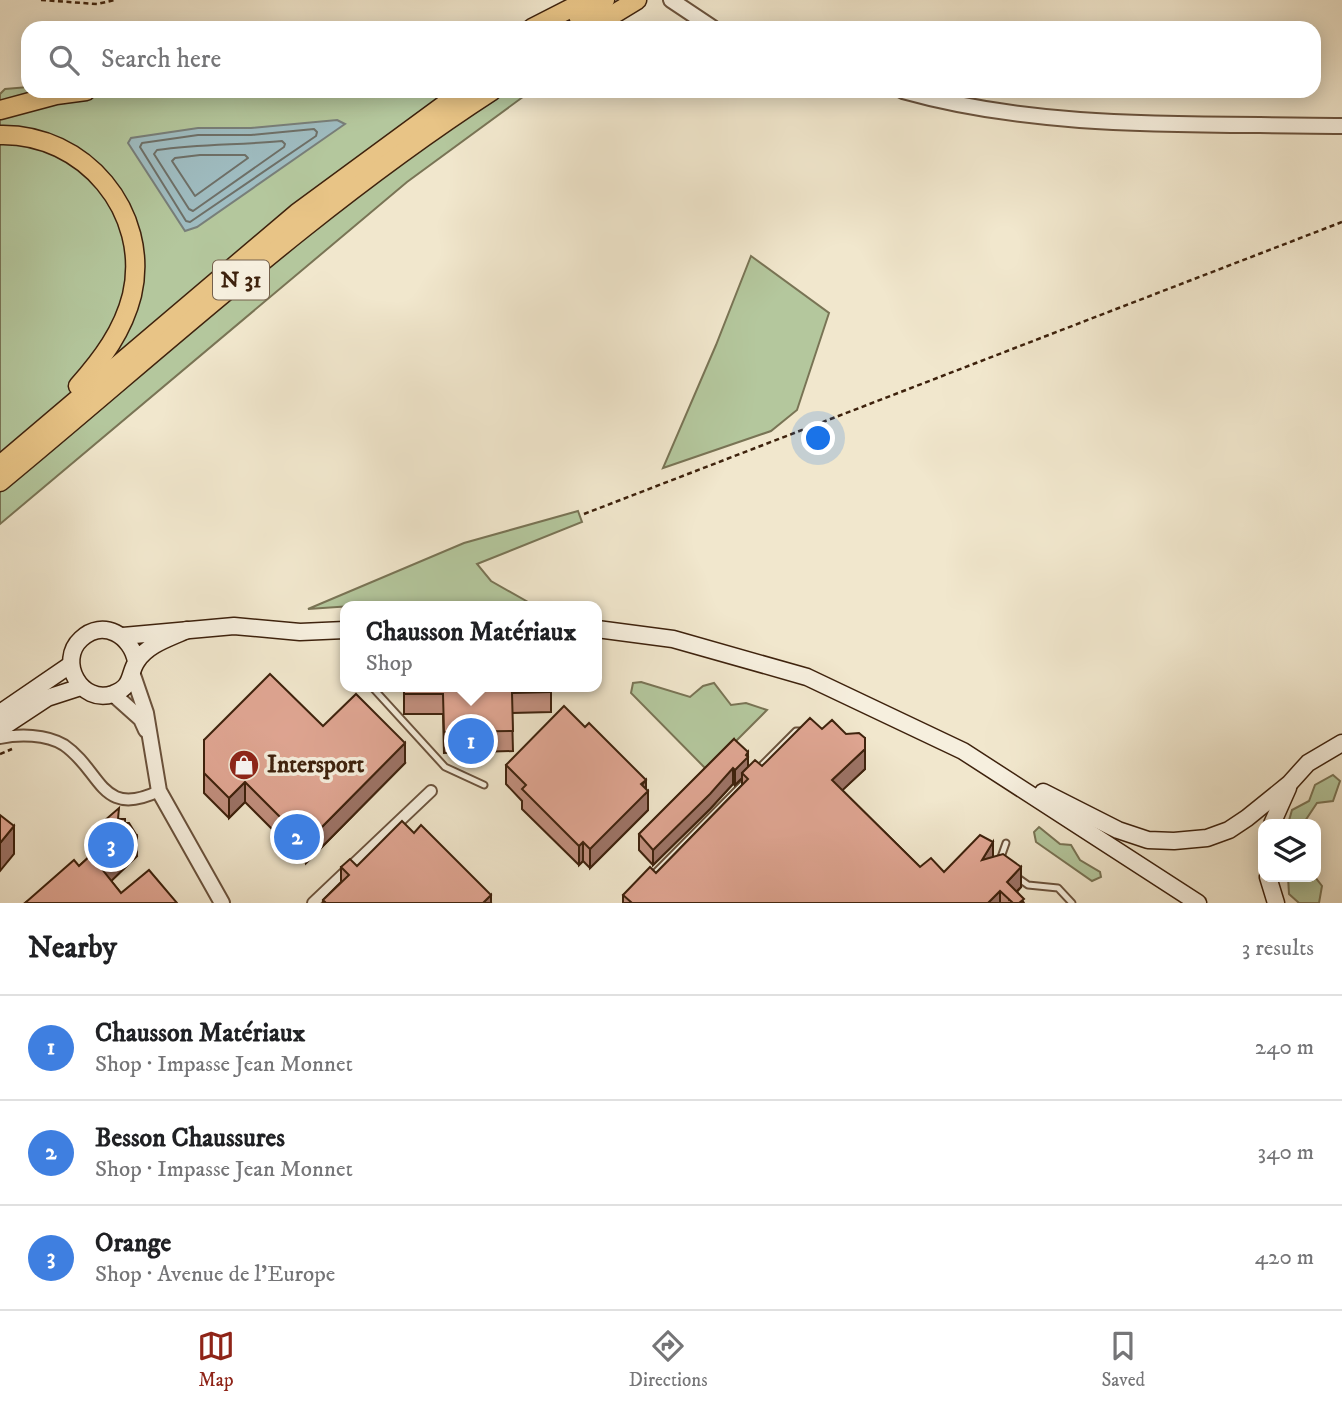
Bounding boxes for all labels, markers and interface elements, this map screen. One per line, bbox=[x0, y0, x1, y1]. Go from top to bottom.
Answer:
search box bbox=[21, 21, 1321, 98]
icon: search bbox=[45, 41, 83, 79]
text: Search here bbox=[101, 43, 221, 76]
road number: N 31 bbox=[213, 260, 269, 300]
your location bbox=[801, 421, 835, 455]
popup bbox=[340, 601, 602, 692]
text: Chausson Matériaux bbox=[366, 616, 576, 649]
text: Shop bbox=[366, 649, 413, 678]
pin: 1 bbox=[448, 715, 494, 767]
shop icon: Intersport bbox=[227, 748, 261, 782]
place label: Intersport bbox=[267, 750, 364, 780]
pin: 2 bbox=[274, 811, 320, 863]
pin: 3 bbox=[88, 819, 134, 871]
map controls bbox=[1258, 819, 1321, 882]
button: layers bbox=[1258, 819, 1321, 882]
text: Nearby bbox=[28, 930, 117, 967]
text: 3 results bbox=[1242, 934, 1314, 963]
text: Chausson Matériaux bbox=[95, 1017, 305, 1050]
text: 1 bbox=[47, 1033, 55, 1062]
text: 240 m bbox=[1255, 1033, 1314, 1062]
text: Shop · Impasse Jean Monnet bbox=[95, 1050, 353, 1079]
text: Besson Chaussures bbox=[95, 1122, 285, 1155]
text: 2 bbox=[45, 1138, 57, 1167]
text: 340 m bbox=[1258, 1138, 1314, 1167]
text: Shop · Impasse Jean Monnet bbox=[95, 1155, 353, 1184]
text: Orange bbox=[95, 1227, 171, 1260]
text: 3 bbox=[47, 1243, 55, 1272]
text: 420 m bbox=[1255, 1243, 1314, 1272]
text: Shop · Avenue de l'Europe bbox=[95, 1260, 335, 1289]
tab: Map bbox=[197, 1327, 235, 1392]
tab: Directions bbox=[629, 1327, 708, 1392]
tab: Saved bbox=[1101, 1327, 1145, 1392]

